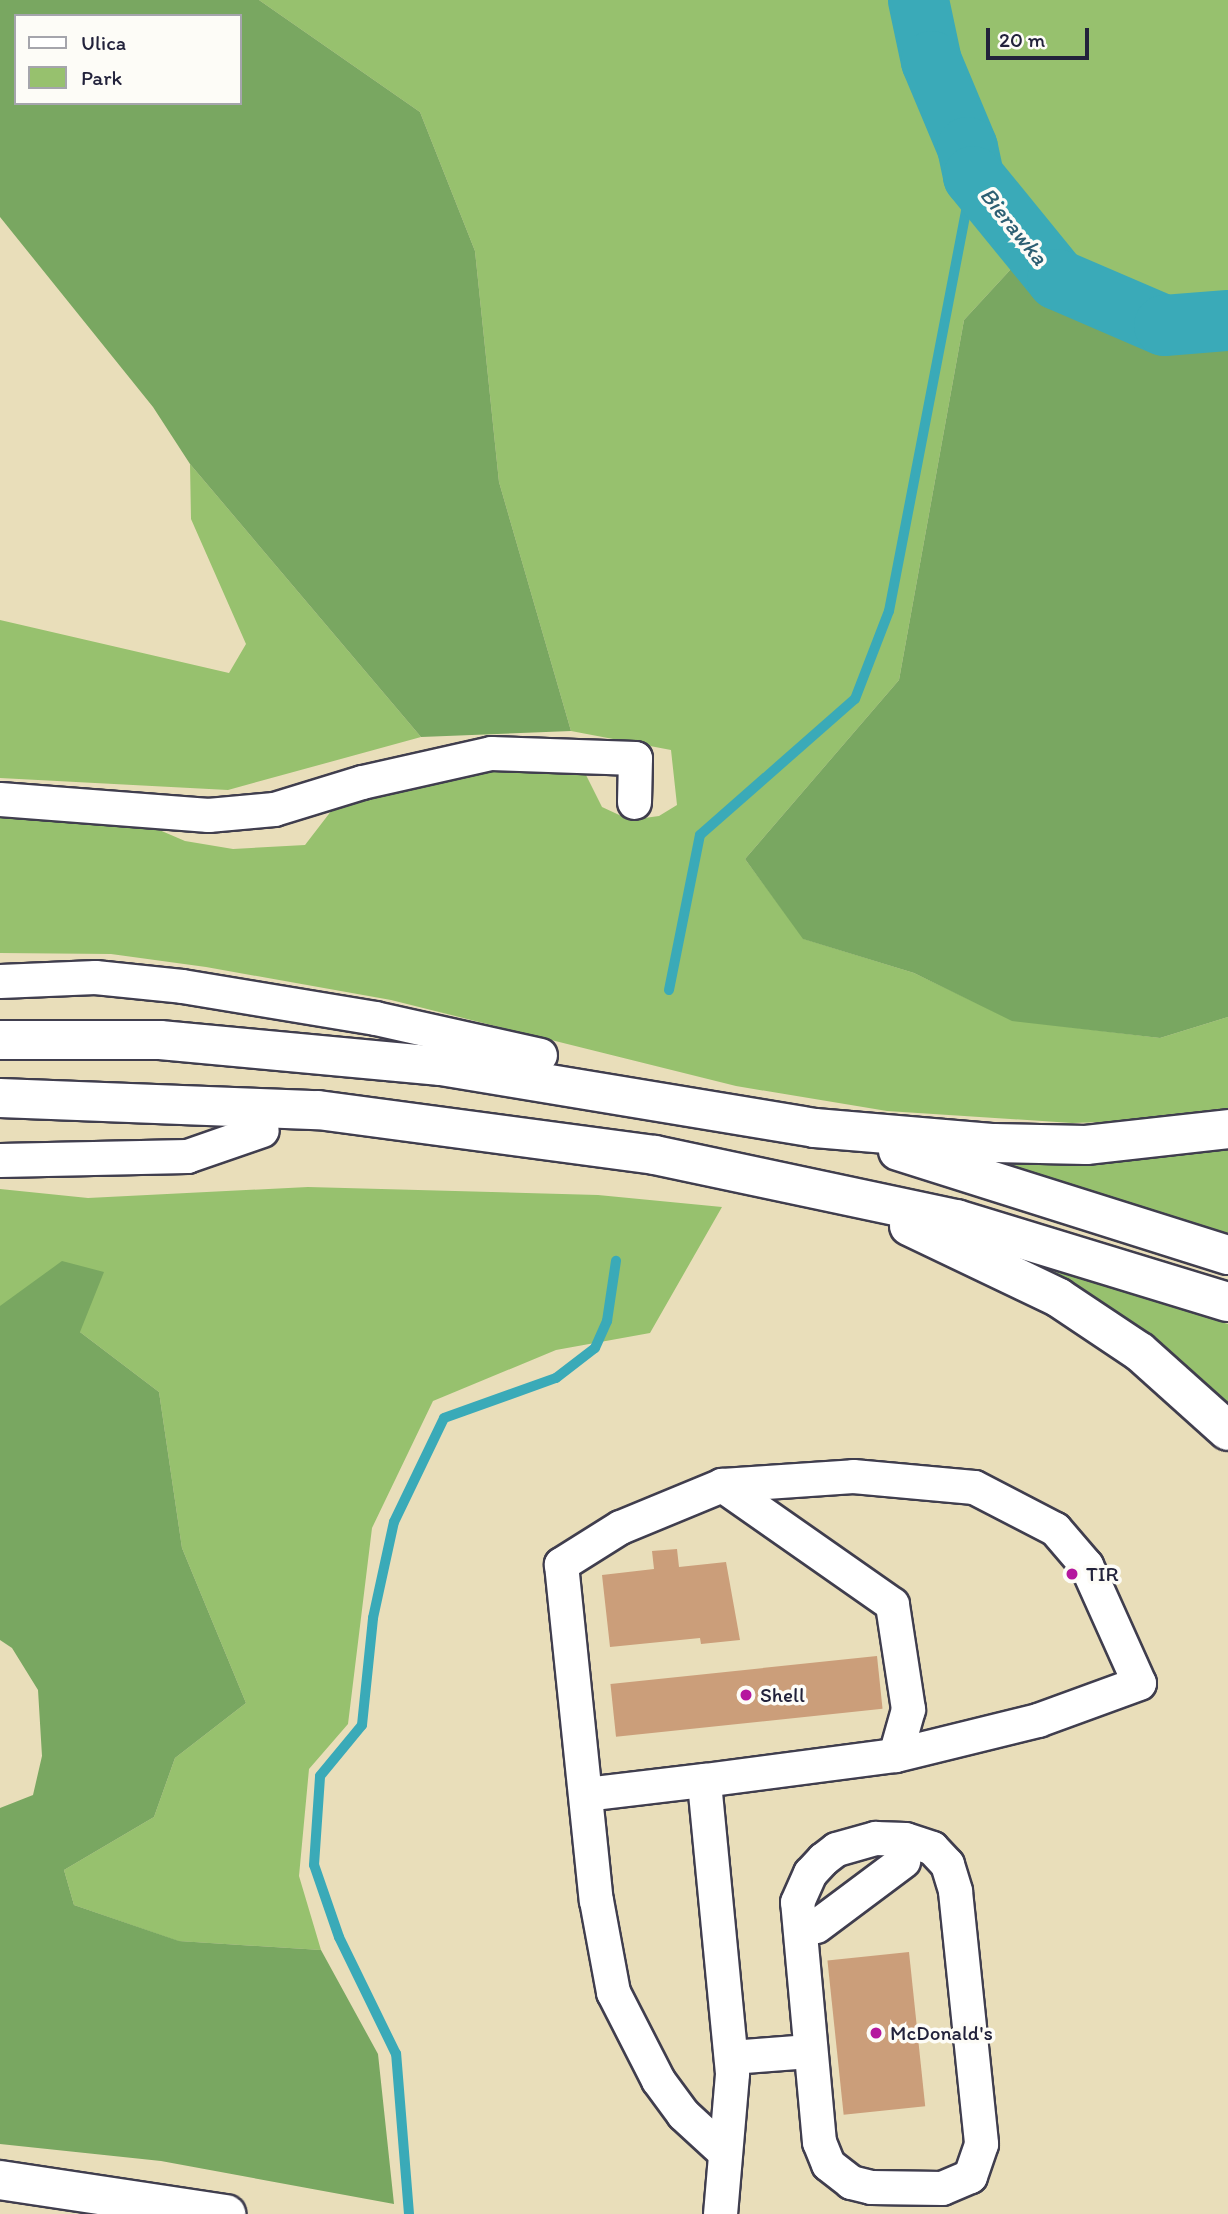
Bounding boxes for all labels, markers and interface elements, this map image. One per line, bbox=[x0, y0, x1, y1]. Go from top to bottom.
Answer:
legend bbox=[14, 14, 242, 105]
scale bar bbox=[990, 14, 1093, 58]
text: 20 m bbox=[999, 27, 1045, 52]
text: Ulica bbox=[81, 30, 126, 55]
text: Park bbox=[81, 65, 122, 90]
water label: Bierawka bbox=[974, 181, 1054, 271]
place label: TIR bbox=[1086, 1561, 1119, 1587]
marker: TIR bbox=[1064, 1566, 1080, 1582]
place label: Shell bbox=[760, 1682, 805, 1708]
marker: Shell bbox=[738, 1687, 754, 1703]
place label: McDonald's bbox=[890, 2020, 993, 2046]
marker: McDonald's bbox=[868, 2025, 884, 2041]

